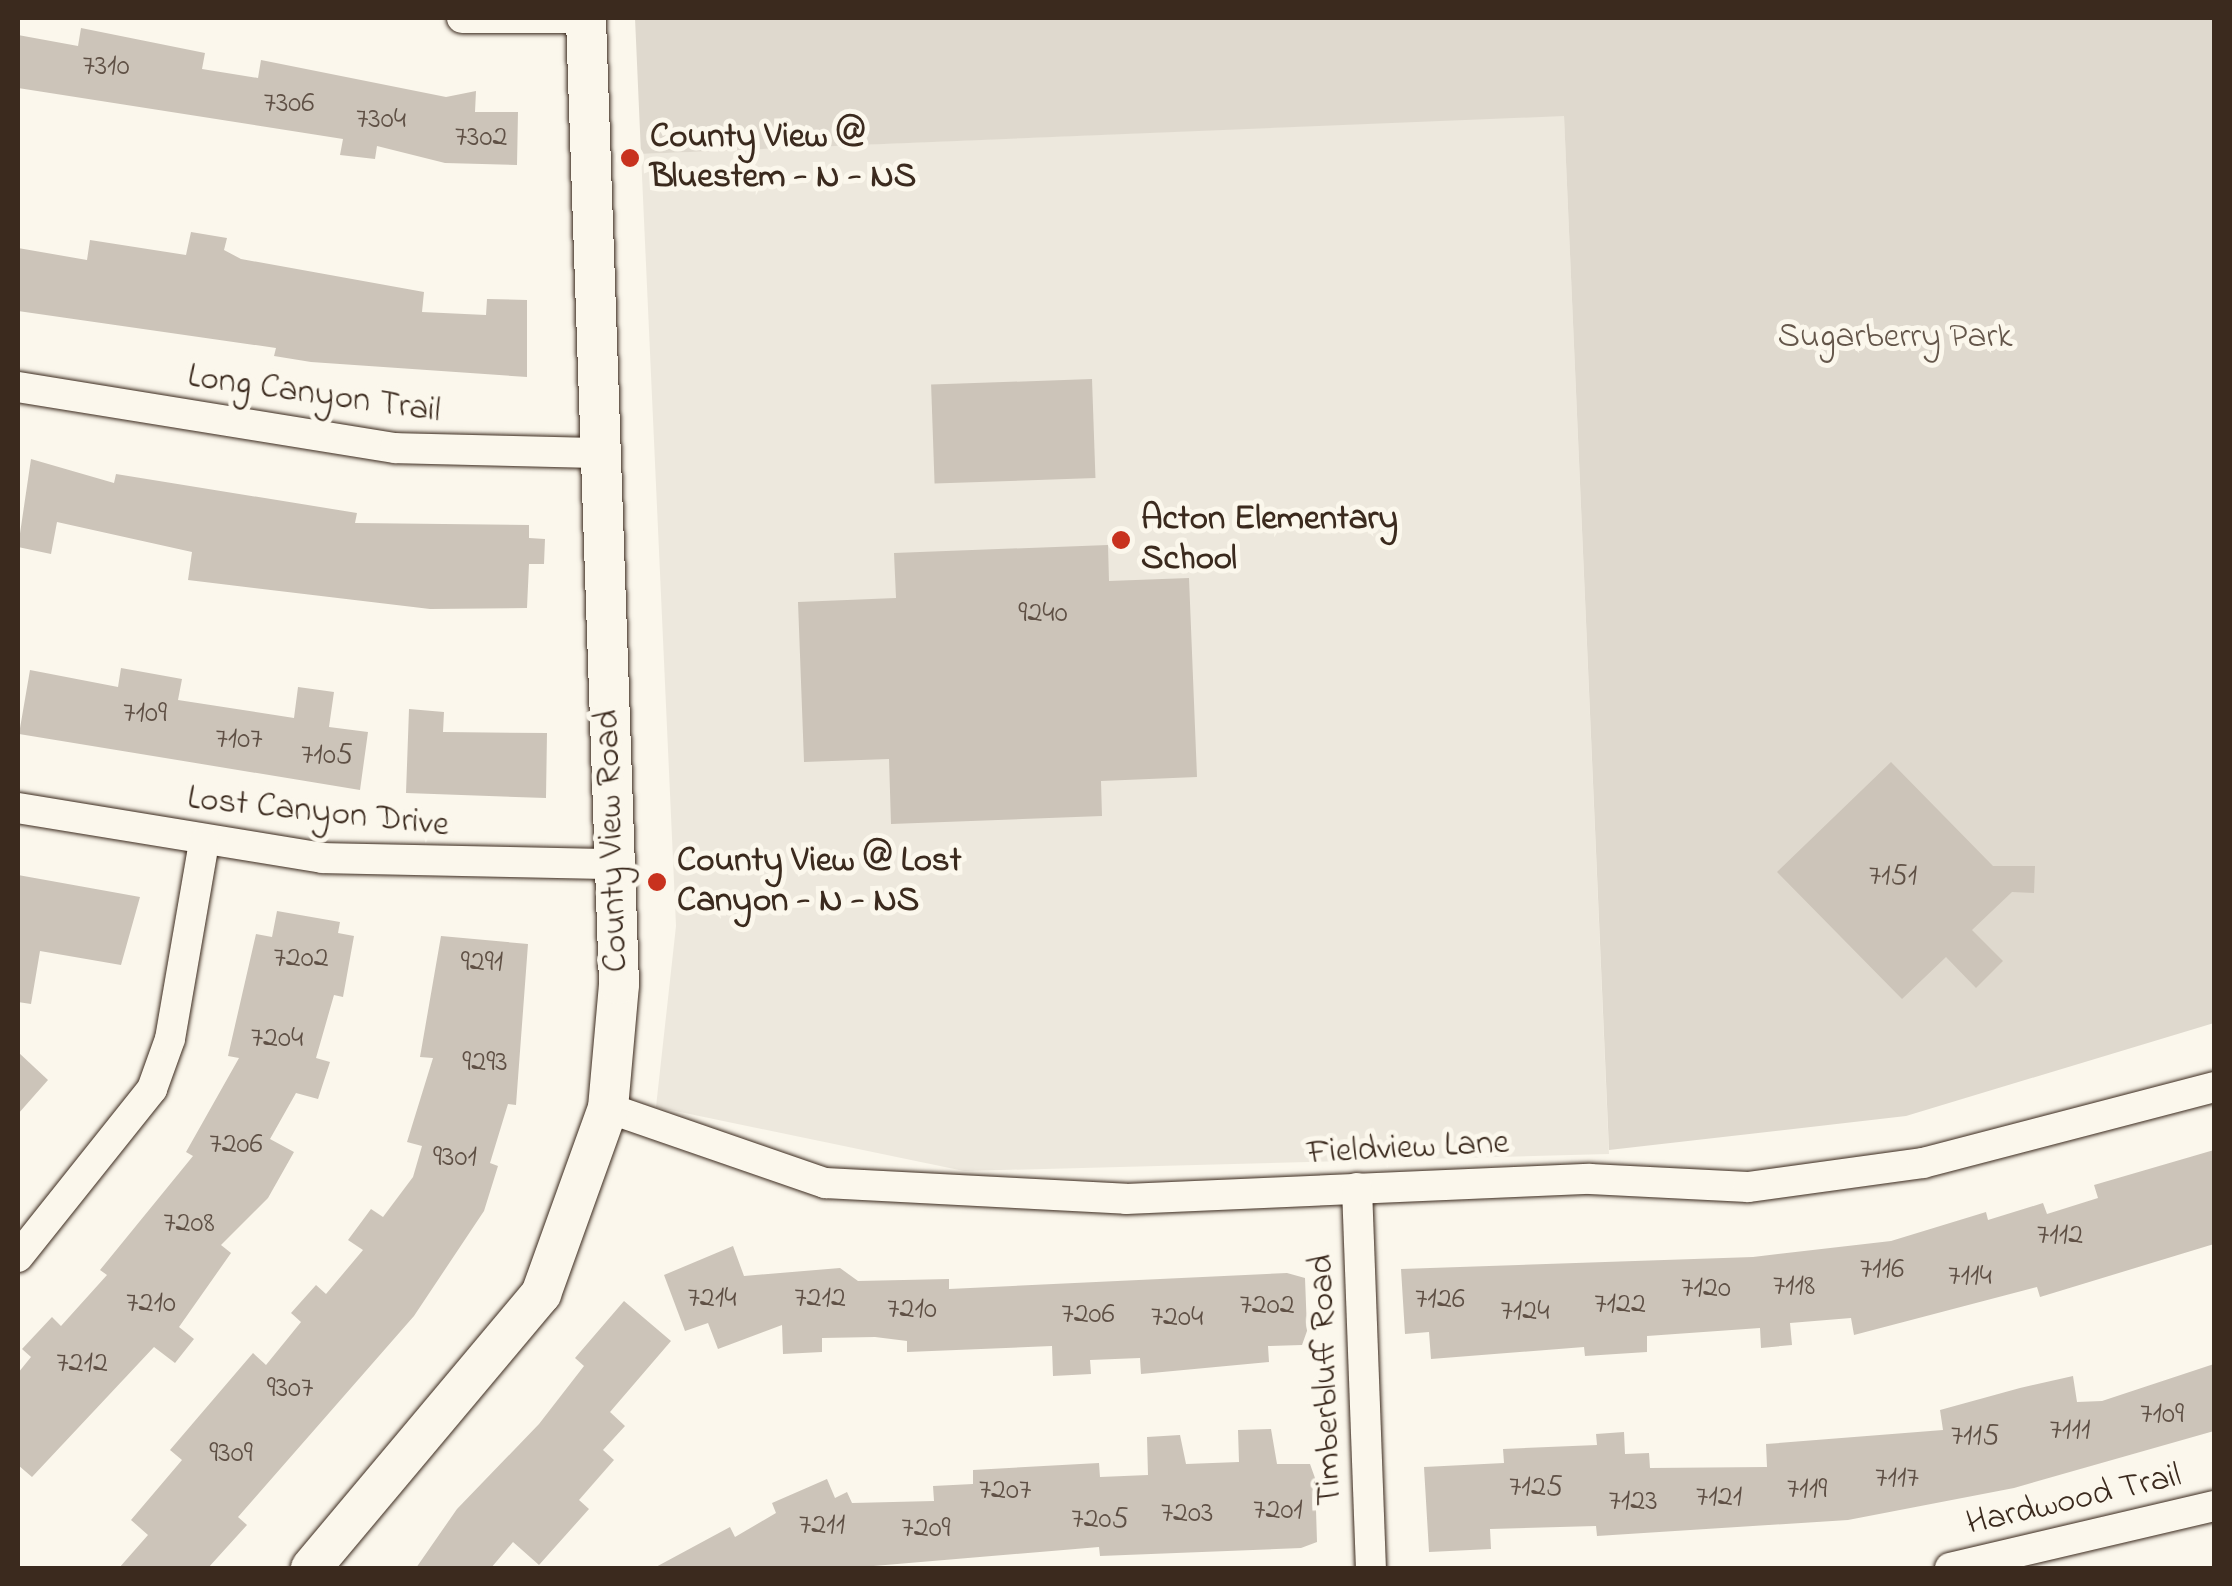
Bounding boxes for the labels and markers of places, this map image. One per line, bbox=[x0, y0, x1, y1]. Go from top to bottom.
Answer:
place label: County View @ Bluestem - N - NS bbox=[650, 117, 916, 199]
marker: County View @ Bluestem - N - NS bbox=[619, 147, 641, 169]
place label: Acton Elementary School bbox=[1141, 499, 1398, 581]
marker: Acton Elementary School bbox=[1110, 529, 1132, 551]
place label: County View @ Lost Canyon - N - NS bbox=[677, 841, 961, 923]
marker: County View @ Lost Canyon - N - NS bbox=[646, 871, 668, 893]

